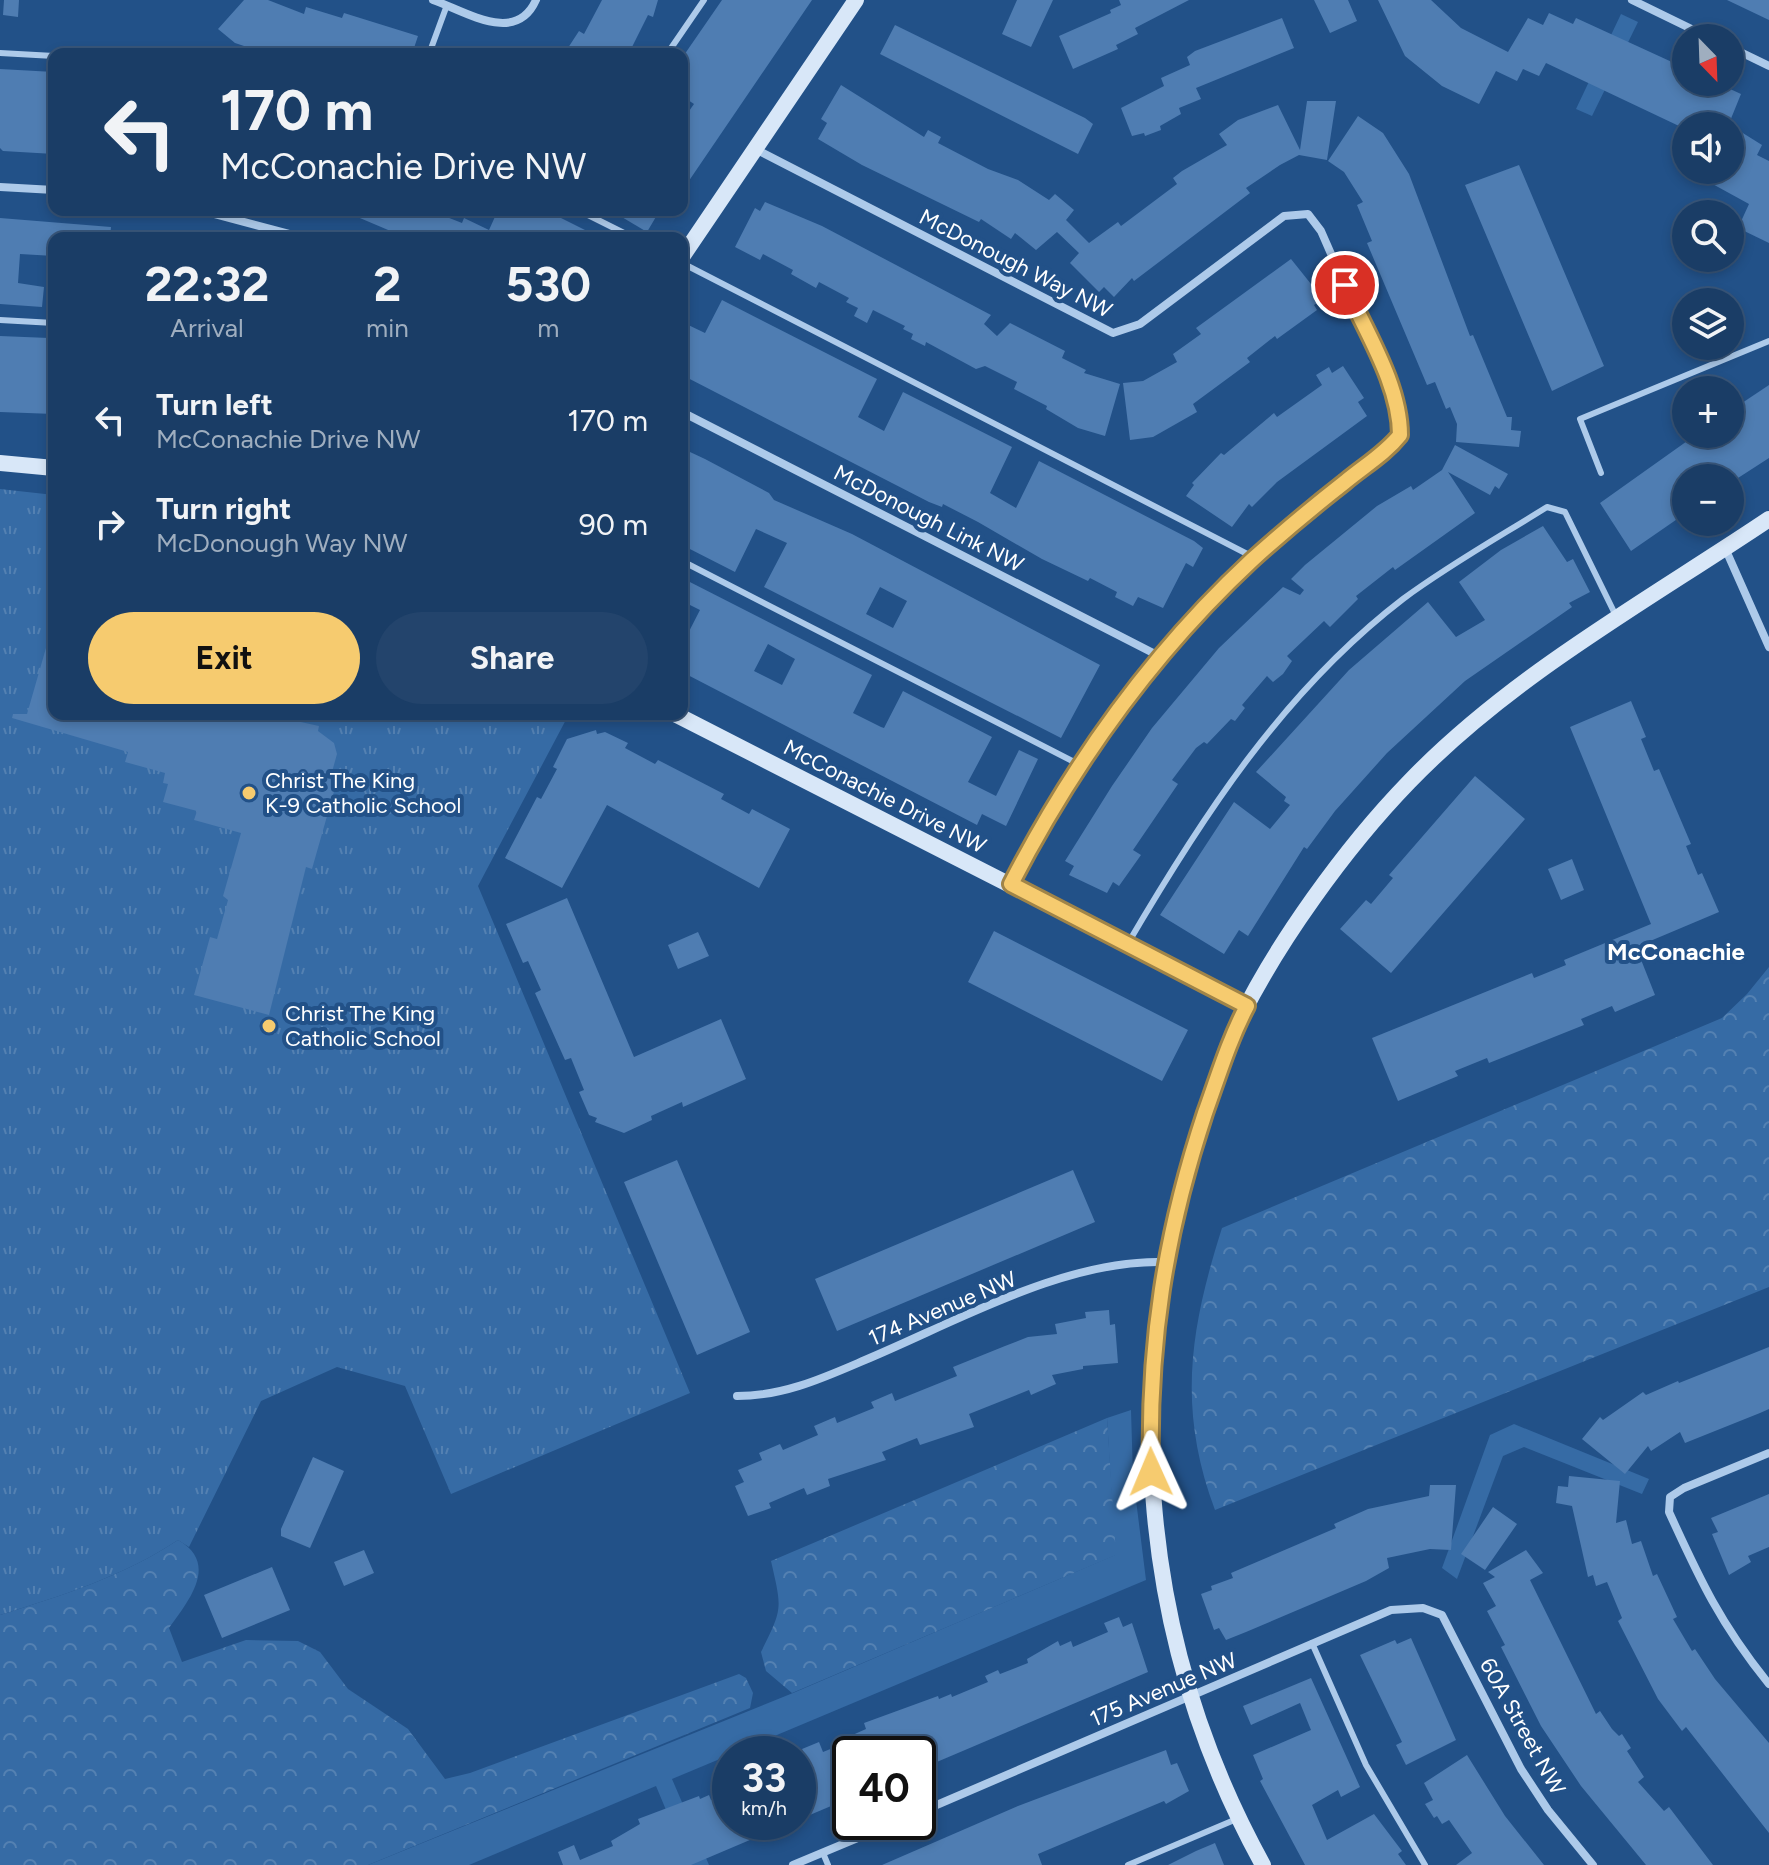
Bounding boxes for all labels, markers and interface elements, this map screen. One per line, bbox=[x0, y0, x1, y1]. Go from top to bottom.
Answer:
north arrow bbox=[1672, 24, 1744, 96]
map controls bbox=[1672, 24, 1744, 536]
text: 170 m bbox=[220, 77, 373, 144]
icon: left bbox=[88, 80, 192, 184]
button: sound bbox=[1672, 112, 1744, 184]
text: McConachie Drive NW bbox=[220, 145, 586, 188]
button: search bbox=[1672, 200, 1744, 272]
street label: McDonough Way NW bbox=[915, 203, 1117, 324]
pin bbox=[1311, 251, 1379, 319]
text: 22:32 bbox=[145, 255, 269, 313]
text: 2 bbox=[374, 255, 401, 313]
text: 530 bbox=[506, 255, 591, 313]
icon: arrive bbox=[1323, 263, 1367, 307]
button: layers bbox=[1672, 288, 1744, 360]
text: Arrival bbox=[170, 312, 244, 344]
text: min bbox=[366, 312, 409, 344]
text: m bbox=[537, 312, 559, 344]
button: + bbox=[1672, 376, 1744, 448]
text: Turn left bbox=[156, 386, 273, 423]
icon: left bbox=[88, 398, 132, 442]
text: 170 m bbox=[567, 402, 648, 439]
text: McConachie Drive NW bbox=[156, 423, 421, 455]
street label: McDonough Link NW bbox=[829, 459, 1028, 578]
button: − bbox=[1672, 464, 1744, 536]
text: Turn right bbox=[156, 490, 291, 527]
icon: right bbox=[88, 502, 132, 546]
text: 90 m bbox=[579, 506, 648, 543]
text: McDonough Way NW bbox=[156, 527, 407, 559]
button: Exit bbox=[88, 612, 360, 704]
button: Share bbox=[376, 612, 648, 704]
street label: McConachie Drive NW bbox=[779, 734, 991, 859]
place label: Christ The King K-9 Catholic School bbox=[265, 767, 461, 819]
marker: Christ The King K-9 Catholic School bbox=[240, 784, 258, 802]
district label: McConachie bbox=[1607, 937, 1745, 966]
place label: Christ The King Catholic School bbox=[285, 1000, 441, 1052]
marker: Christ The King Catholic School bbox=[260, 1017, 278, 1035]
street label: 174 Avenue NW bbox=[864, 1265, 1020, 1352]
position arrow bbox=[1109, 1430, 1193, 1514]
street label: 175 Avenue NW bbox=[1086, 1646, 1241, 1733]
street label: 60A Street NW bbox=[1474, 1653, 1571, 1799]
speed limit sign: 40 bbox=[832, 1736, 936, 1840]
text: 33 bbox=[742, 1754, 786, 1802]
text: km/h bbox=[741, 1796, 787, 1820]

